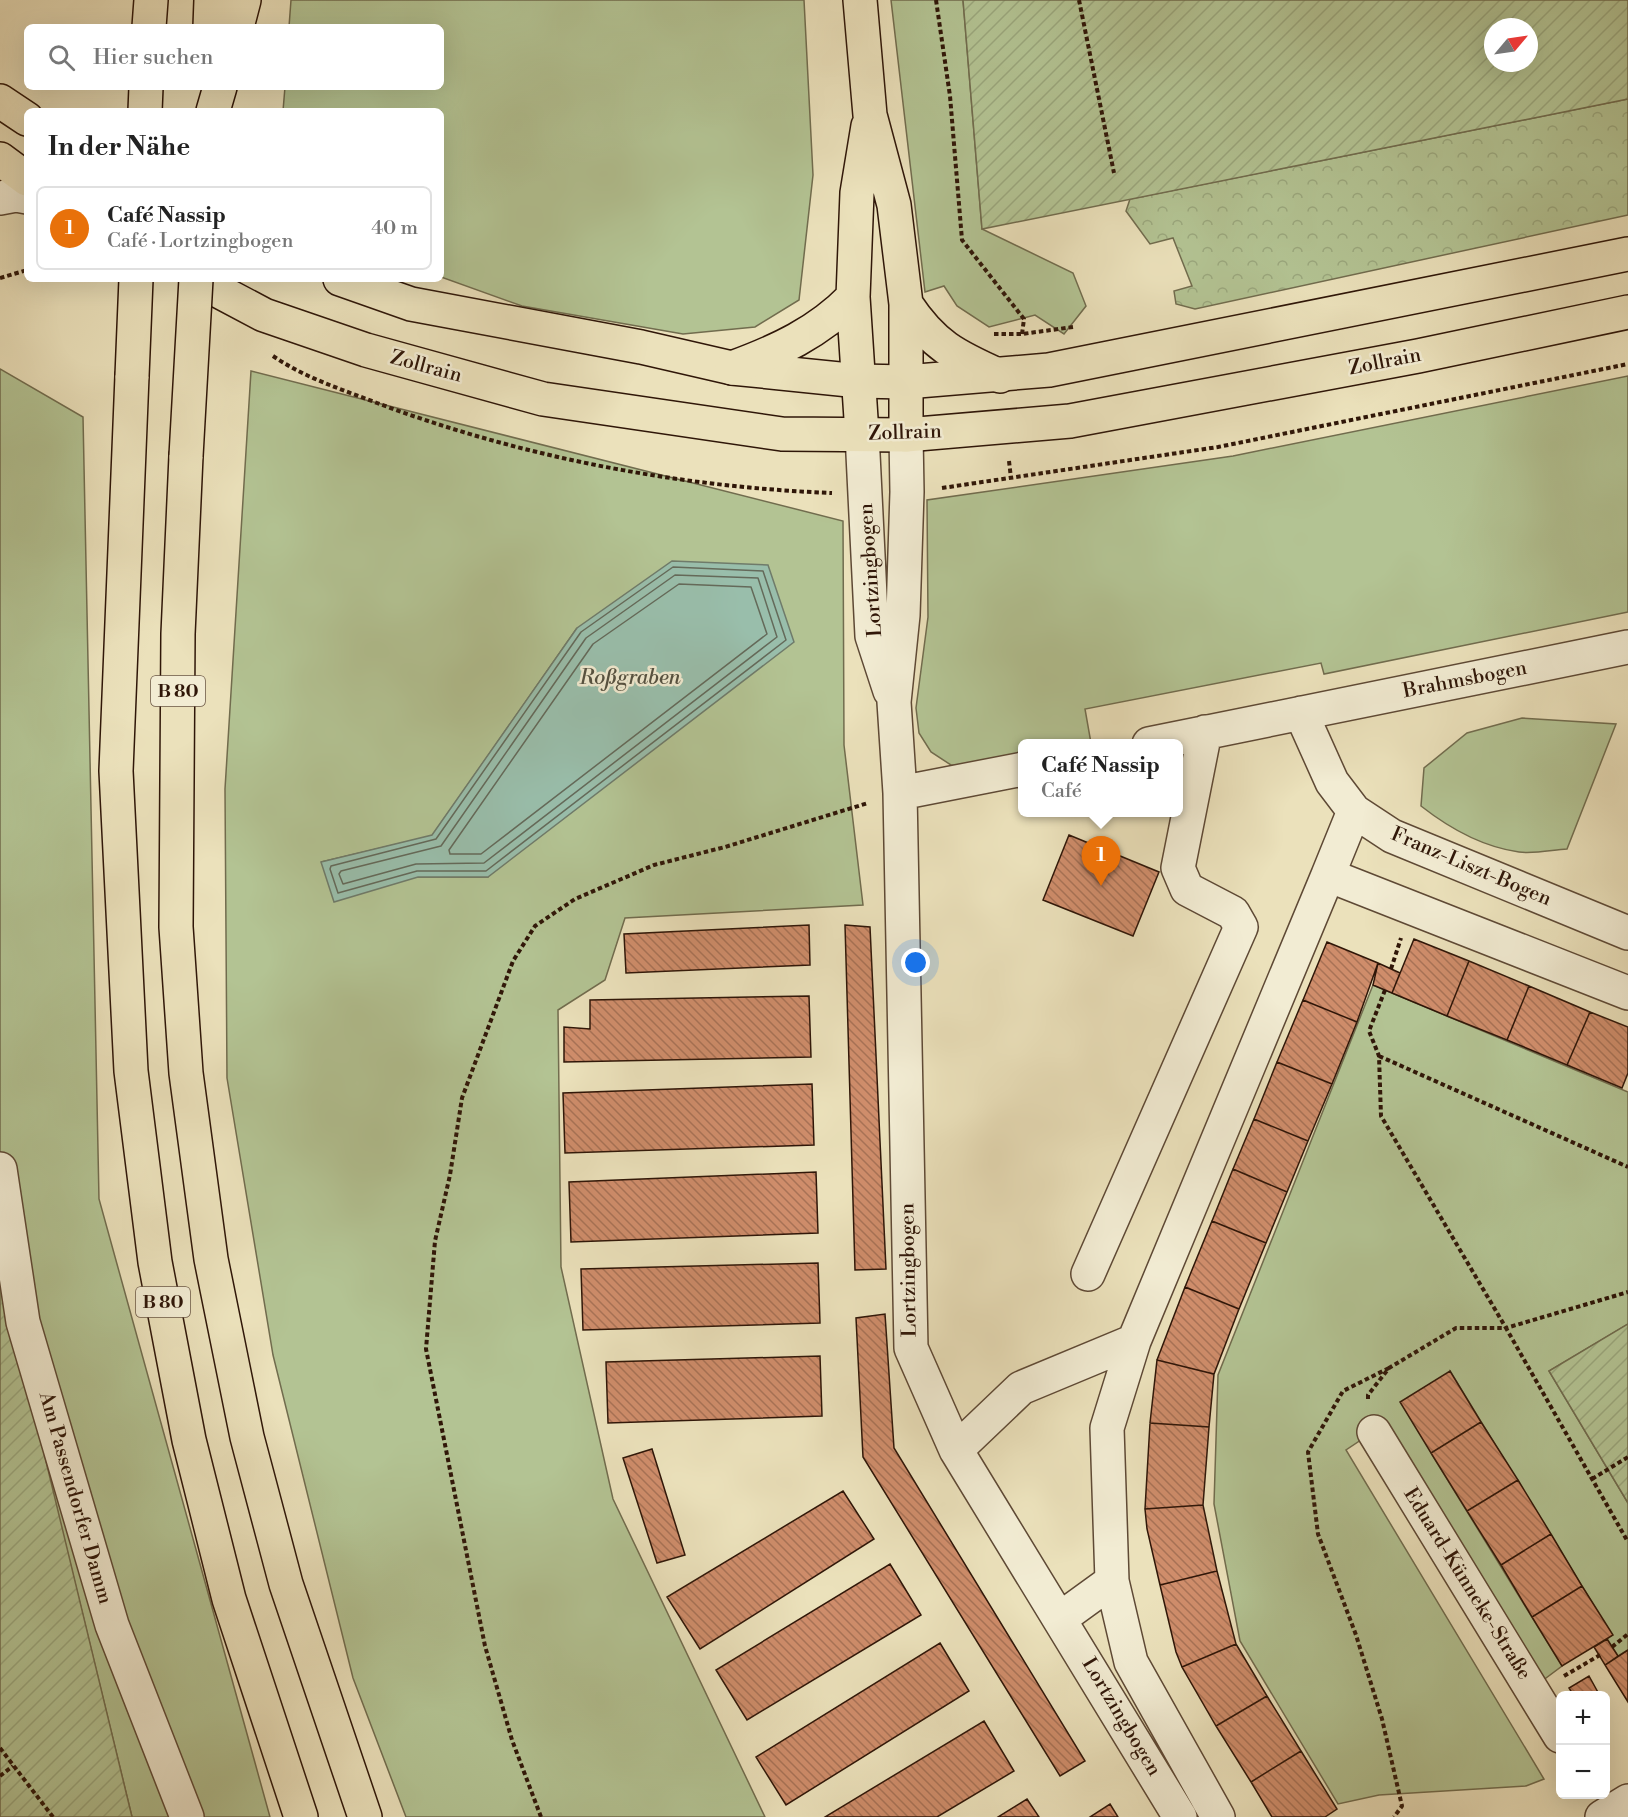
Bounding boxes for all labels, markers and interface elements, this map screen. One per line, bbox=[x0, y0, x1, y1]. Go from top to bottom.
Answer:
north arrow bbox=[1484, 18, 1538, 72]
search box bbox=[24, 24, 444, 90]
icon: search bbox=[45, 41, 78, 74]
text: Hier suchen bbox=[93, 44, 213, 71]
text: In der Nähe bbox=[48, 131, 190, 163]
text: Café Nassip bbox=[107, 202, 226, 229]
text: 1 bbox=[65, 216, 74, 241]
text: 40 m bbox=[371, 216, 418, 241]
text: Café · Lortzingbogen bbox=[107, 229, 293, 254]
street label: Zollrain bbox=[1347, 343, 1423, 381]
street label: Zollrain bbox=[387, 345, 465, 389]
street label: Zollrain bbox=[868, 419, 942, 447]
street label: Lortzingbogen bbox=[854, 502, 888, 638]
street label: Brahmsbogen bbox=[1400, 656, 1529, 704]
water label: Roßgraben bbox=[578, 665, 681, 691]
road number: B 80 bbox=[151, 676, 205, 706]
popup bbox=[1018, 739, 1183, 817]
text: Café Nassip bbox=[1041, 752, 1160, 779]
text: Café bbox=[1041, 779, 1082, 804]
street label: Franz-Liszt-Bogen bbox=[1387, 822, 1555, 912]
pin: 1 bbox=[1082, 836, 1120, 886]
your location bbox=[901, 948, 930, 977]
street label: Lortzingbogen bbox=[895, 1203, 923, 1337]
road number: B 80 bbox=[136, 1287, 190, 1317]
street label: Am Passendorfer Damm bbox=[32, 1388, 117, 1608]
street label: Eduard-Künneke-Straße bbox=[1398, 1483, 1536, 1685]
street label: Lortzingbogen bbox=[1076, 1653, 1166, 1781]
map controls bbox=[1556, 1691, 1610, 1799]
button: + bbox=[1556, 1691, 1610, 1745]
button: − bbox=[1556, 1745, 1610, 1799]

